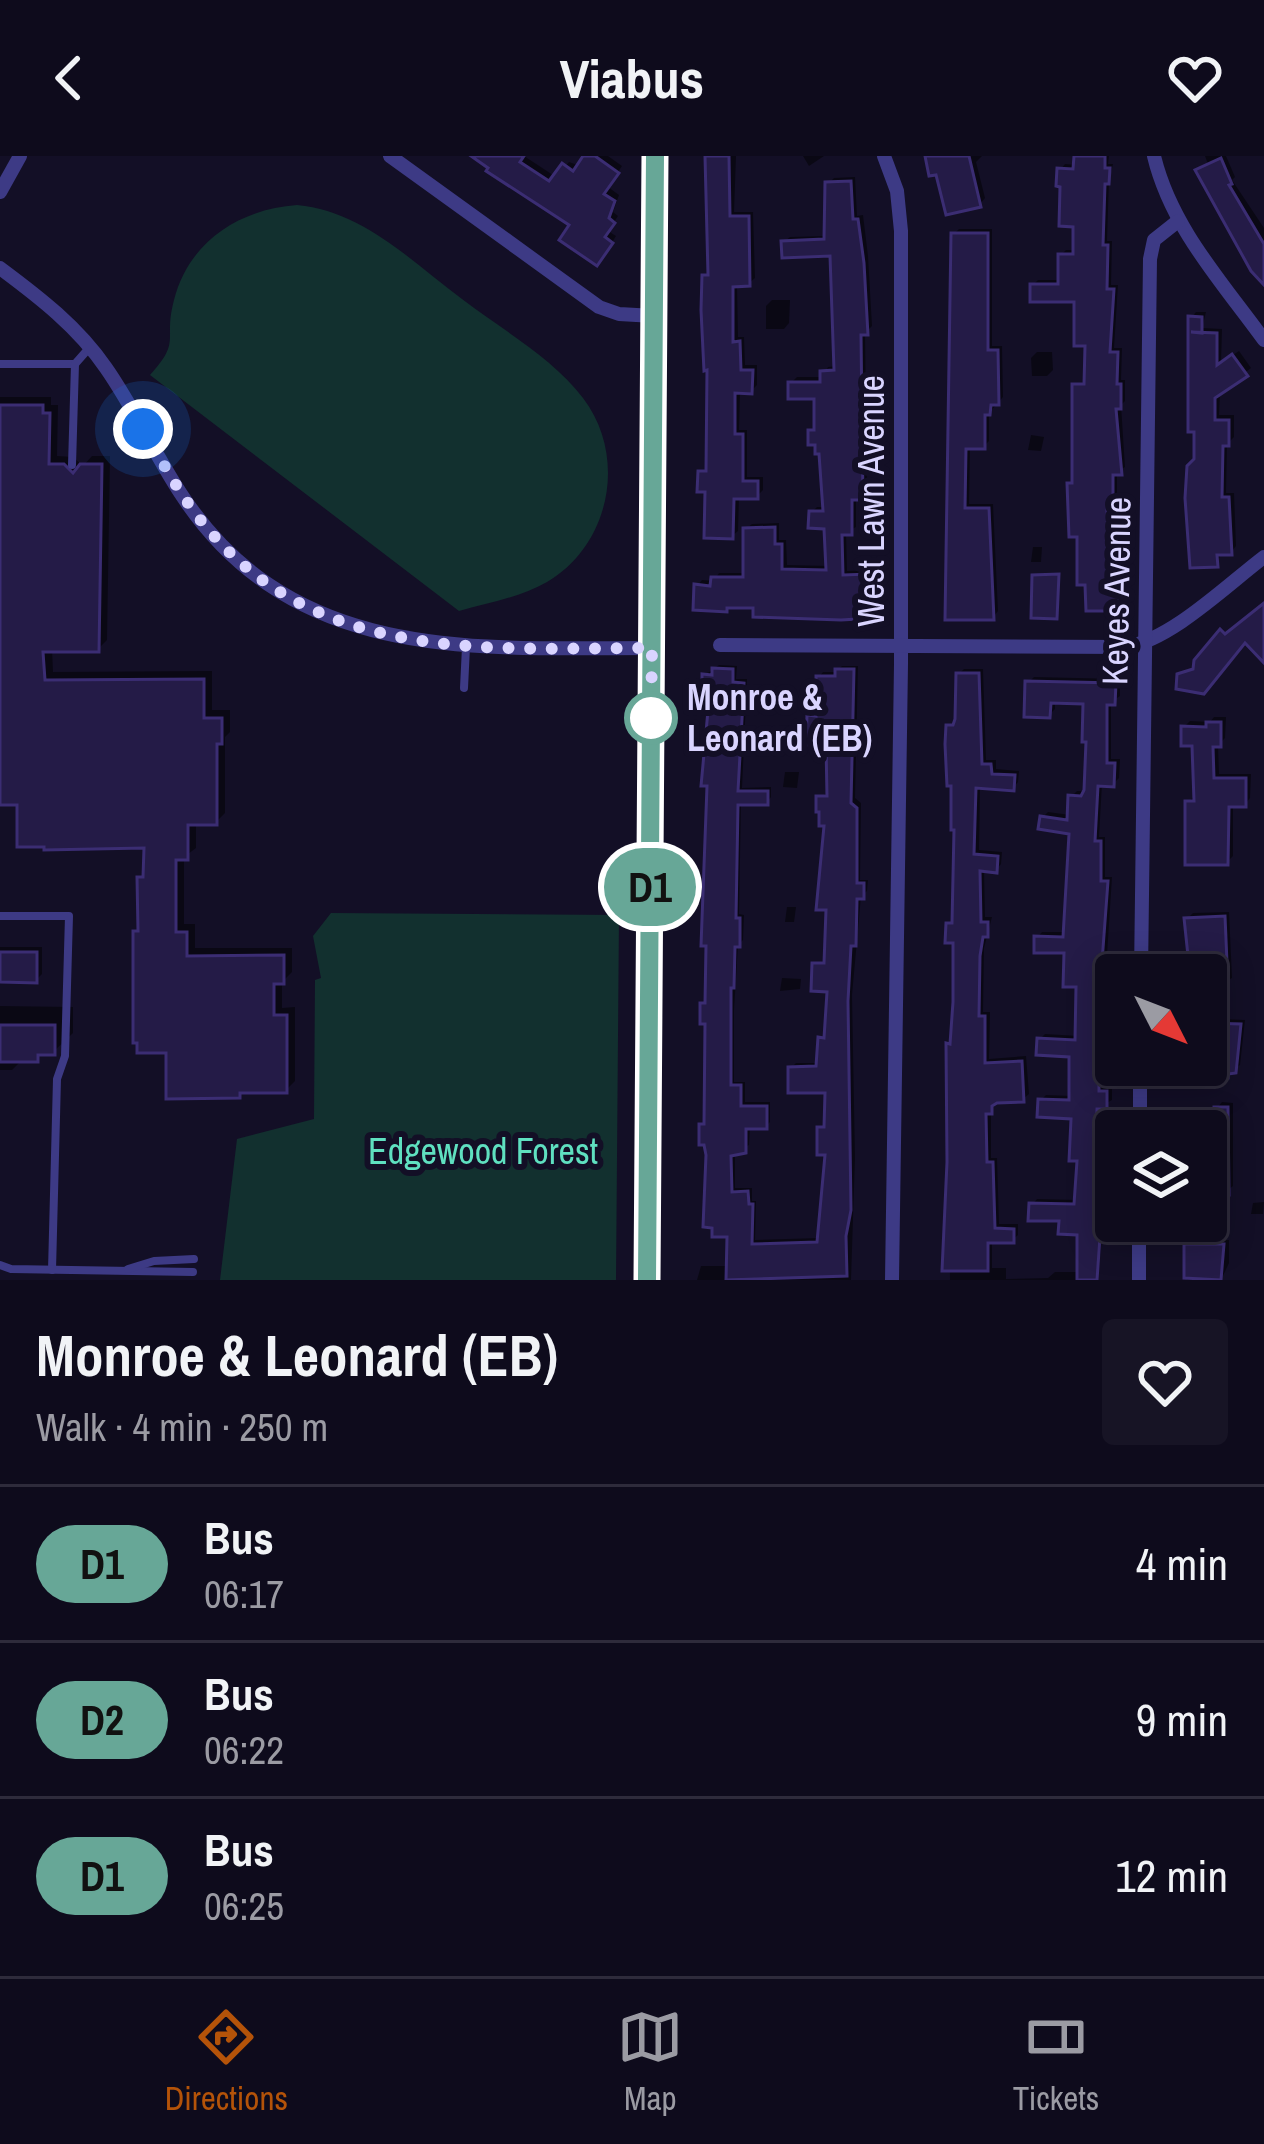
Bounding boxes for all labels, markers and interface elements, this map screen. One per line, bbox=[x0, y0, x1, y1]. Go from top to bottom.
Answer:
text: Viabus bbox=[560, 42, 704, 115]
icon: back bbox=[36, 45, 102, 111]
icon: heart bbox=[1162, 45, 1228, 111]
street label: West Lawn Avenue bbox=[847, 375, 895, 627]
your location bbox=[113, 399, 173, 459]
street label: Keyes Avenue bbox=[1090, 496, 1142, 686]
place label: Monroe & Leonard (EB) bbox=[687, 673, 872, 762]
marker: Monroe & Leonard (EB) bbox=[626, 693, 676, 743]
line badge: D1 bbox=[596, 848, 704, 926]
text: D1 bbox=[628, 859, 672, 915]
north arrow bbox=[1095, 954, 1227, 1086]
map controls bbox=[1095, 954, 1227, 1242]
button: layers bbox=[1095, 1110, 1227, 1242]
park label: Edgewood Forest bbox=[368, 1127, 598, 1175]
text: Monroe & Leonard (EB) bbox=[36, 1317, 558, 1394]
button: heart bbox=[1102, 1319, 1228, 1445]
text: Walk · 4 min · 250 m bbox=[36, 1401, 328, 1453]
text: Bus bbox=[204, 1507, 274, 1568]
text: 4 min bbox=[1136, 1533, 1228, 1594]
text: D1 bbox=[80, 1536, 124, 1592]
text: 06:17 bbox=[204, 1568, 284, 1620]
text: Bus bbox=[204, 1663, 274, 1724]
text: 9 min bbox=[1136, 1689, 1228, 1750]
text: D2 bbox=[80, 1692, 124, 1748]
text: 06:22 bbox=[204, 1724, 284, 1776]
text: Bus bbox=[204, 1819, 274, 1880]
text: 12 min bbox=[1115, 1845, 1228, 1906]
text: D1 bbox=[80, 1848, 124, 1904]
text: 06:25 bbox=[204, 1880, 284, 1932]
tab: Directions bbox=[165, 2004, 288, 2120]
tab: Map bbox=[617, 2004, 683, 2120]
tab: Tickets bbox=[1013, 2004, 1099, 2120]

